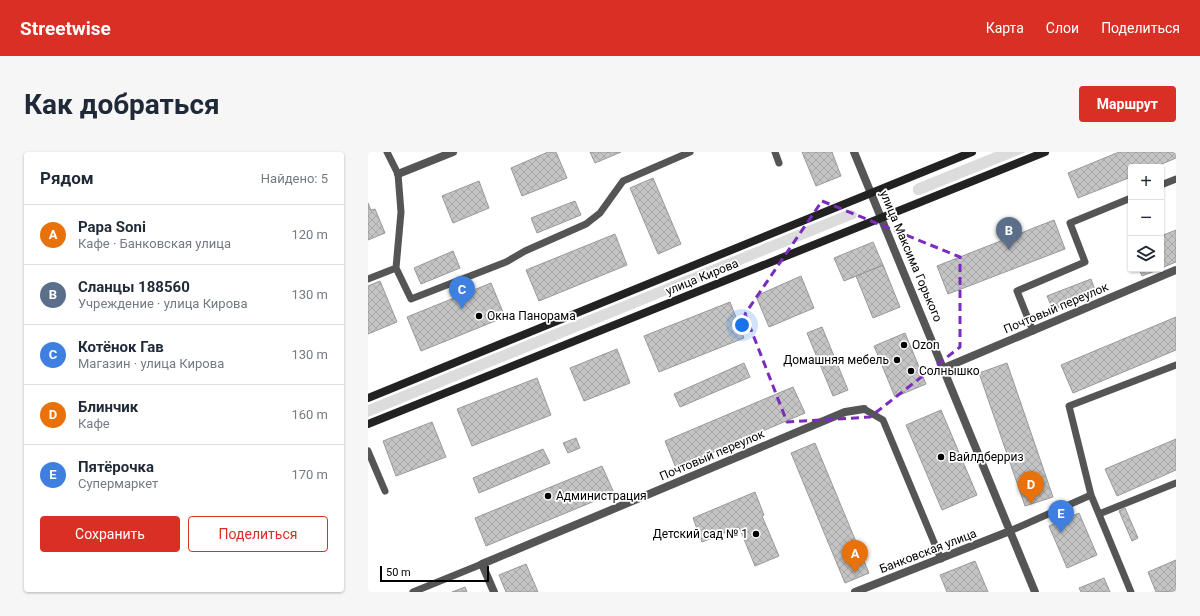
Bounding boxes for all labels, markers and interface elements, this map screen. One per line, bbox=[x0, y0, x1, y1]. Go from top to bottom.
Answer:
text: Streetwise bbox=[20, 17, 111, 40]
text: Карта bbox=[986, 20, 1024, 36]
text: Слои bbox=[1046, 20, 1079, 36]
text: Поделиться bbox=[1101, 20, 1180, 36]
button: Маршрут bbox=[1079, 86, 1176, 122]
text: Как добраться bbox=[24, 88, 220, 121]
map controls bbox=[1128, 164, 1164, 272]
button: + bbox=[1128, 164, 1164, 200]
text: Рядом bbox=[40, 168, 94, 188]
text: Найдено: 5 bbox=[261, 171, 328, 186]
street label: улица Максима Горького bbox=[877, 188, 945, 324]
button: − bbox=[1128, 200, 1164, 236]
pin: B bbox=[996, 217, 1022, 250]
text: Papa Soni bbox=[78, 218, 146, 236]
text: A bbox=[49, 227, 57, 242]
text: 120 m bbox=[291, 227, 328, 242]
text: Кафе · Банковская улица bbox=[78, 236, 231, 251]
button: layers bbox=[1128, 236, 1164, 272]
street label: улица Кирова bbox=[664, 256, 740, 298]
pin: C bbox=[449, 276, 475, 309]
text: Сланцы 188560 bbox=[78, 278, 190, 296]
street label: Почтовый переулок bbox=[1002, 279, 1111, 336]
text: B bbox=[49, 287, 57, 302]
text: 130 m bbox=[291, 287, 328, 302]
text: Учреждение · улица Кирова bbox=[78, 296, 248, 311]
place label: Окна Панорама bbox=[487, 309, 576, 323]
marker: Окна Панорама bbox=[474, 311, 484, 321]
your location bbox=[732, 315, 752, 335]
text: Котёнок Гав bbox=[78, 338, 164, 356]
place label: Ozon bbox=[912, 338, 940, 352]
marker: Ozon bbox=[899, 340, 909, 350]
text: C bbox=[49, 347, 57, 362]
text: 130 m bbox=[291, 347, 328, 362]
place label: Домашняя мебель bbox=[783, 353, 889, 367]
marker: Домашняя мебель bbox=[892, 355, 902, 365]
text: Магазин · улица Кирова bbox=[78, 356, 224, 371]
place label: Солнышко bbox=[919, 364, 980, 378]
marker: Солнышко bbox=[906, 366, 916, 376]
text: Блинчик bbox=[78, 398, 138, 416]
text: D bbox=[49, 407, 57, 422]
text: 160 m bbox=[291, 407, 328, 422]
text: Кафе bbox=[78, 416, 110, 431]
street label: Почтовый переулок bbox=[658, 426, 767, 483]
place label: Вайлдберриз bbox=[949, 450, 1024, 464]
marker: Вайлдберриз bbox=[936, 452, 946, 462]
text: Пятёрочка bbox=[78, 458, 154, 476]
text: E bbox=[49, 467, 57, 482]
text: 170 m bbox=[291, 467, 328, 482]
pin: D bbox=[1018, 471, 1044, 504]
text: Супермаркет bbox=[78, 476, 158, 491]
place label: Администрация bbox=[556, 489, 647, 503]
marker: Администрация bbox=[543, 491, 553, 501]
pin: E bbox=[1048, 500, 1074, 533]
button: Сохранить bbox=[40, 516, 180, 552]
button: Поделиться bbox=[188, 516, 328, 552]
street label: Банковская улица bbox=[877, 526, 979, 576]
place label: Детский сад № 1 bbox=[653, 527, 748, 541]
marker: Детский сад № 1 bbox=[751, 529, 761, 539]
pin: A bbox=[842, 540, 868, 573]
scale bar bbox=[380, 564, 489, 583]
text: 50 m bbox=[386, 566, 411, 579]

